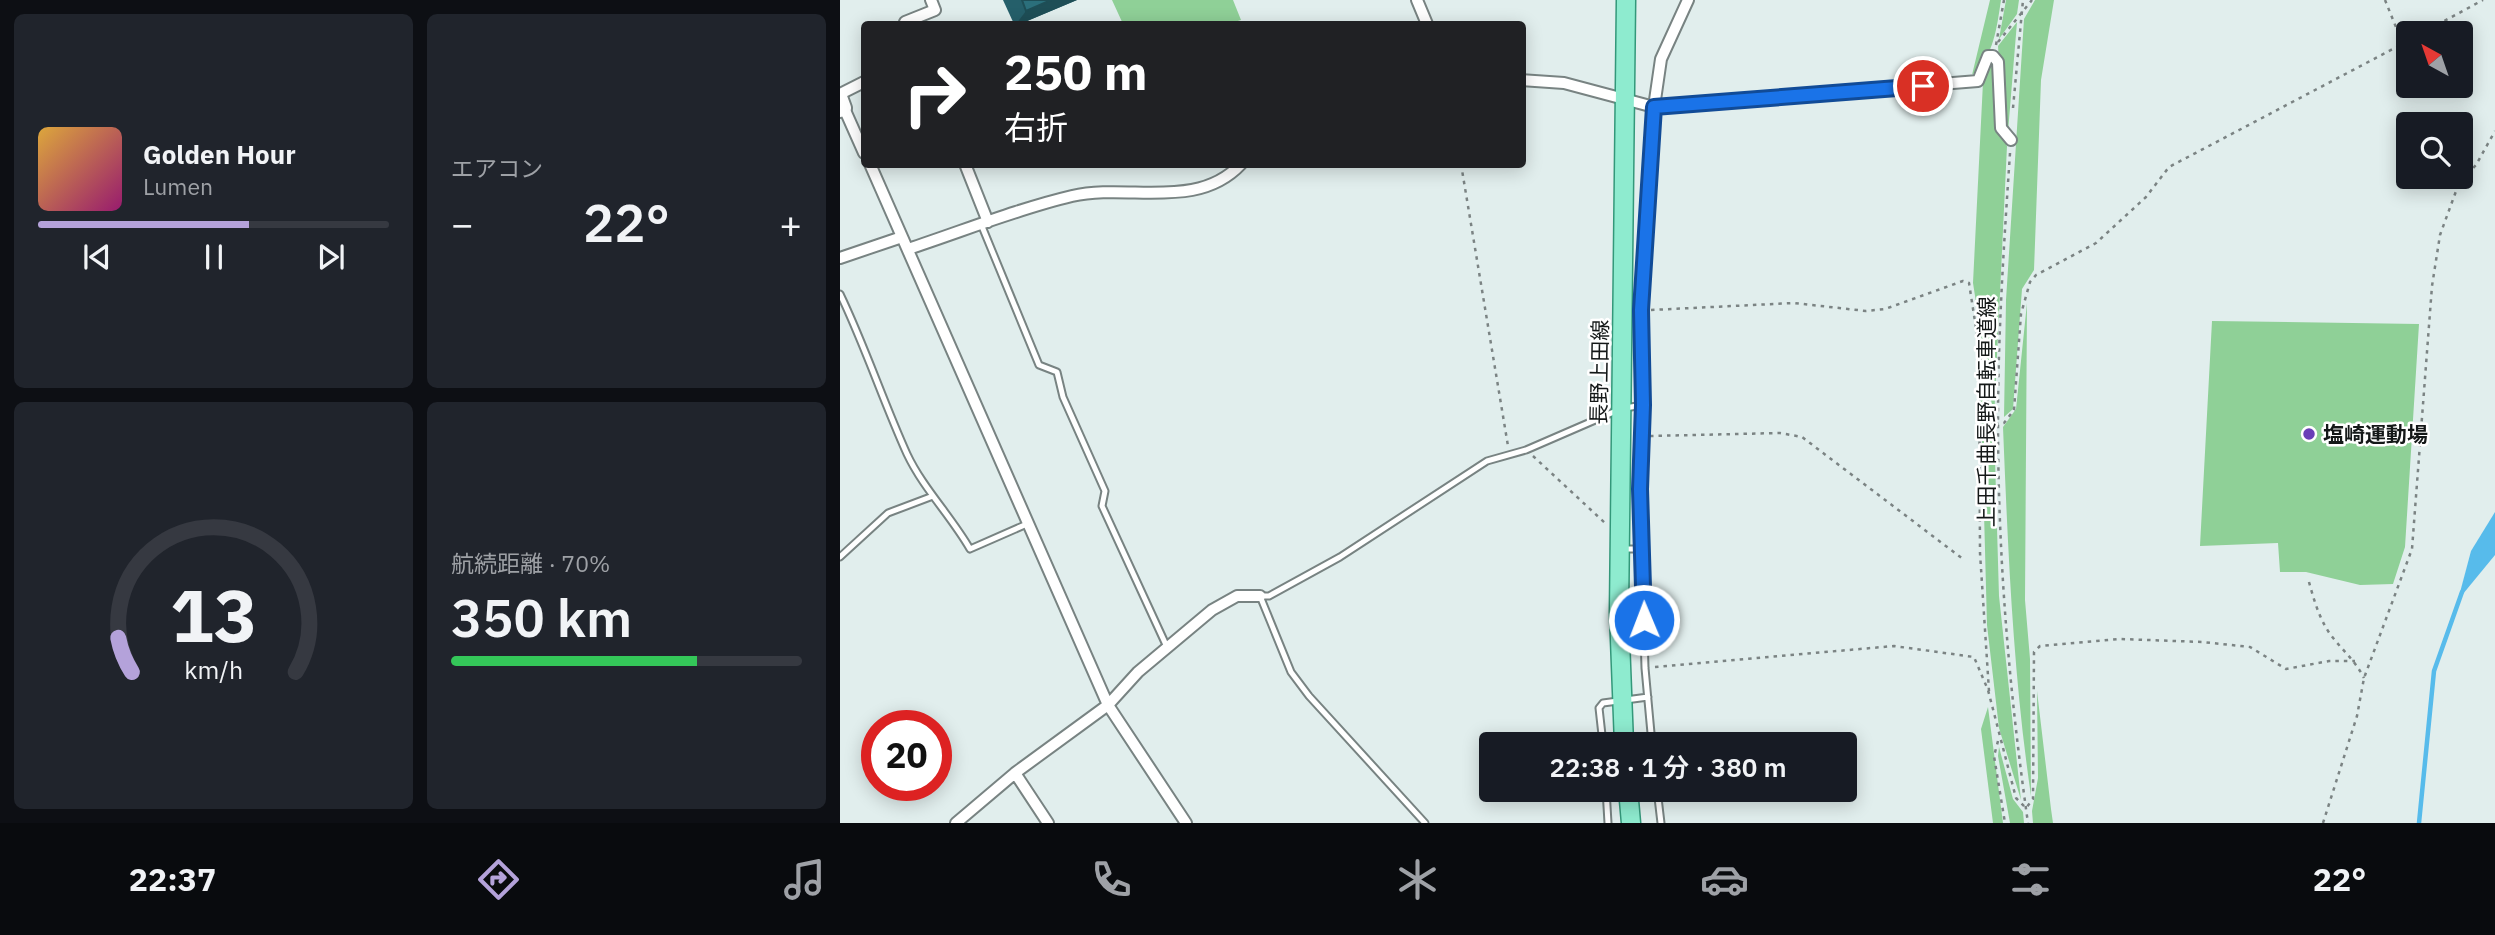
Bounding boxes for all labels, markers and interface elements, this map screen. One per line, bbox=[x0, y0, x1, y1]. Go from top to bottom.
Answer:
north arrow bbox=[2396, 21, 2473, 98]
map controls bbox=[2396, 21, 2473, 189]
text: 250 m bbox=[1004, 40, 1148, 103]
icon: right bbox=[889, 49, 980, 140]
pin bbox=[1893, 56, 1953, 116]
icon: arrive bbox=[1904, 67, 1942, 105]
text: 右折 bbox=[1004, 106, 1068, 148]
button: search bbox=[2396, 112, 2473, 189]
text: Golden Hour bbox=[143, 137, 296, 171]
text: エアコン bbox=[451, 153, 543, 183]
text: Lumen bbox=[143, 171, 213, 201]
text: 22° bbox=[583, 189, 670, 256]
text: − bbox=[451, 199, 474, 248]
text: + bbox=[779, 199, 802, 248]
icon: previous bbox=[78, 238, 116, 276]
icon: pause bbox=[195, 238, 233, 276]
icon: next bbox=[312, 238, 350, 276]
street label: 上田千曲長野自転車道線 bbox=[1972, 297, 2000, 528]
street label: 長野上田線 bbox=[1584, 319, 1614, 425]
place label: 塩崎運動場 bbox=[2323, 420, 2428, 448]
marker: 塩崎運動場 bbox=[2301, 426, 2317, 442]
text: 航続距離 · 70% bbox=[451, 548, 610, 578]
text: 13 bbox=[170, 567, 257, 662]
position arrow bbox=[1607, 583, 1681, 657]
text: 350 km bbox=[451, 584, 632, 651]
text: km/h bbox=[184, 652, 243, 685]
speed limit sign: 20 bbox=[861, 710, 952, 801]
text: 22:38 · 1 分 · 380 m bbox=[1549, 750, 1787, 784]
icon: directions bbox=[474, 855, 523, 904]
icon: music bbox=[780, 855, 829, 904]
icon: phone bbox=[1087, 855, 1136, 904]
icon: climate bbox=[1393, 855, 1442, 904]
icon: car bbox=[1700, 855, 1749, 904]
icon: filters bbox=[2006, 855, 2055, 904]
text: 22:37 bbox=[129, 858, 216, 900]
text: 22° bbox=[2313, 858, 2366, 900]

